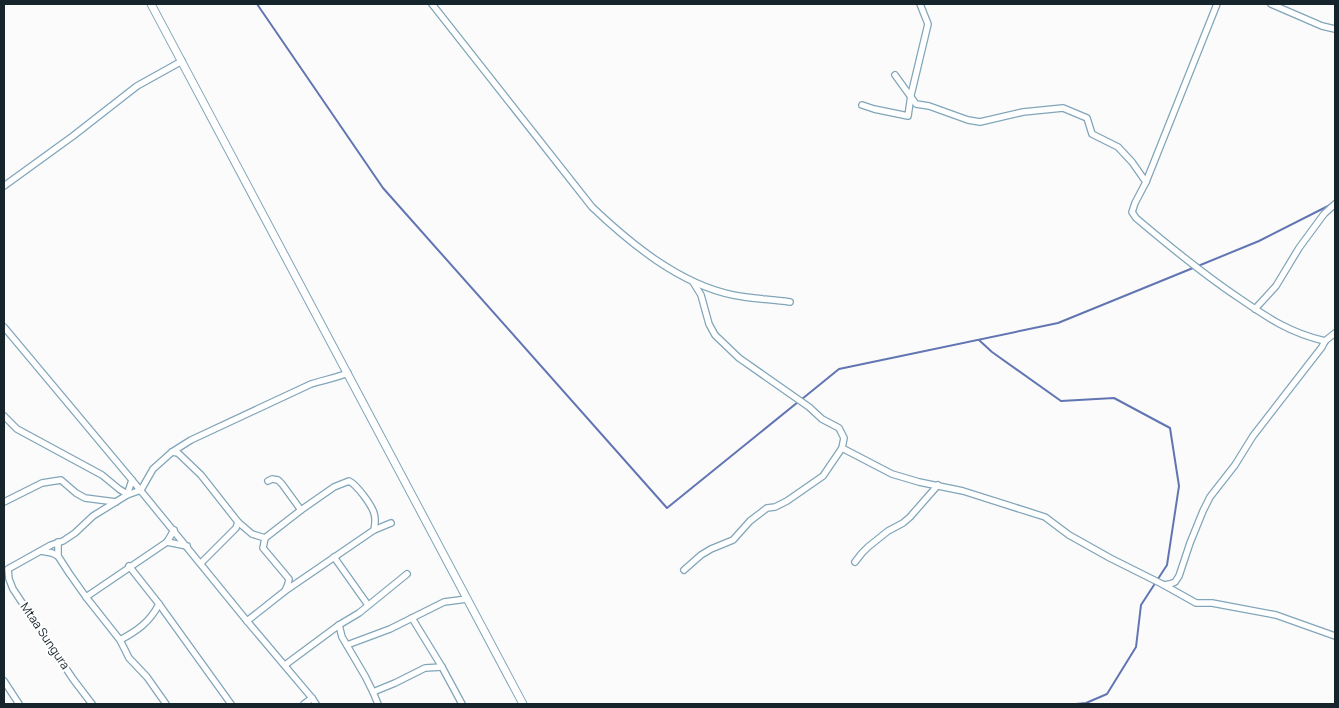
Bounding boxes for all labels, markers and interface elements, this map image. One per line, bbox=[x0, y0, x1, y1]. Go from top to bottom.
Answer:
street label: Mtaa Sungura bbox=[17, 599, 74, 673]

